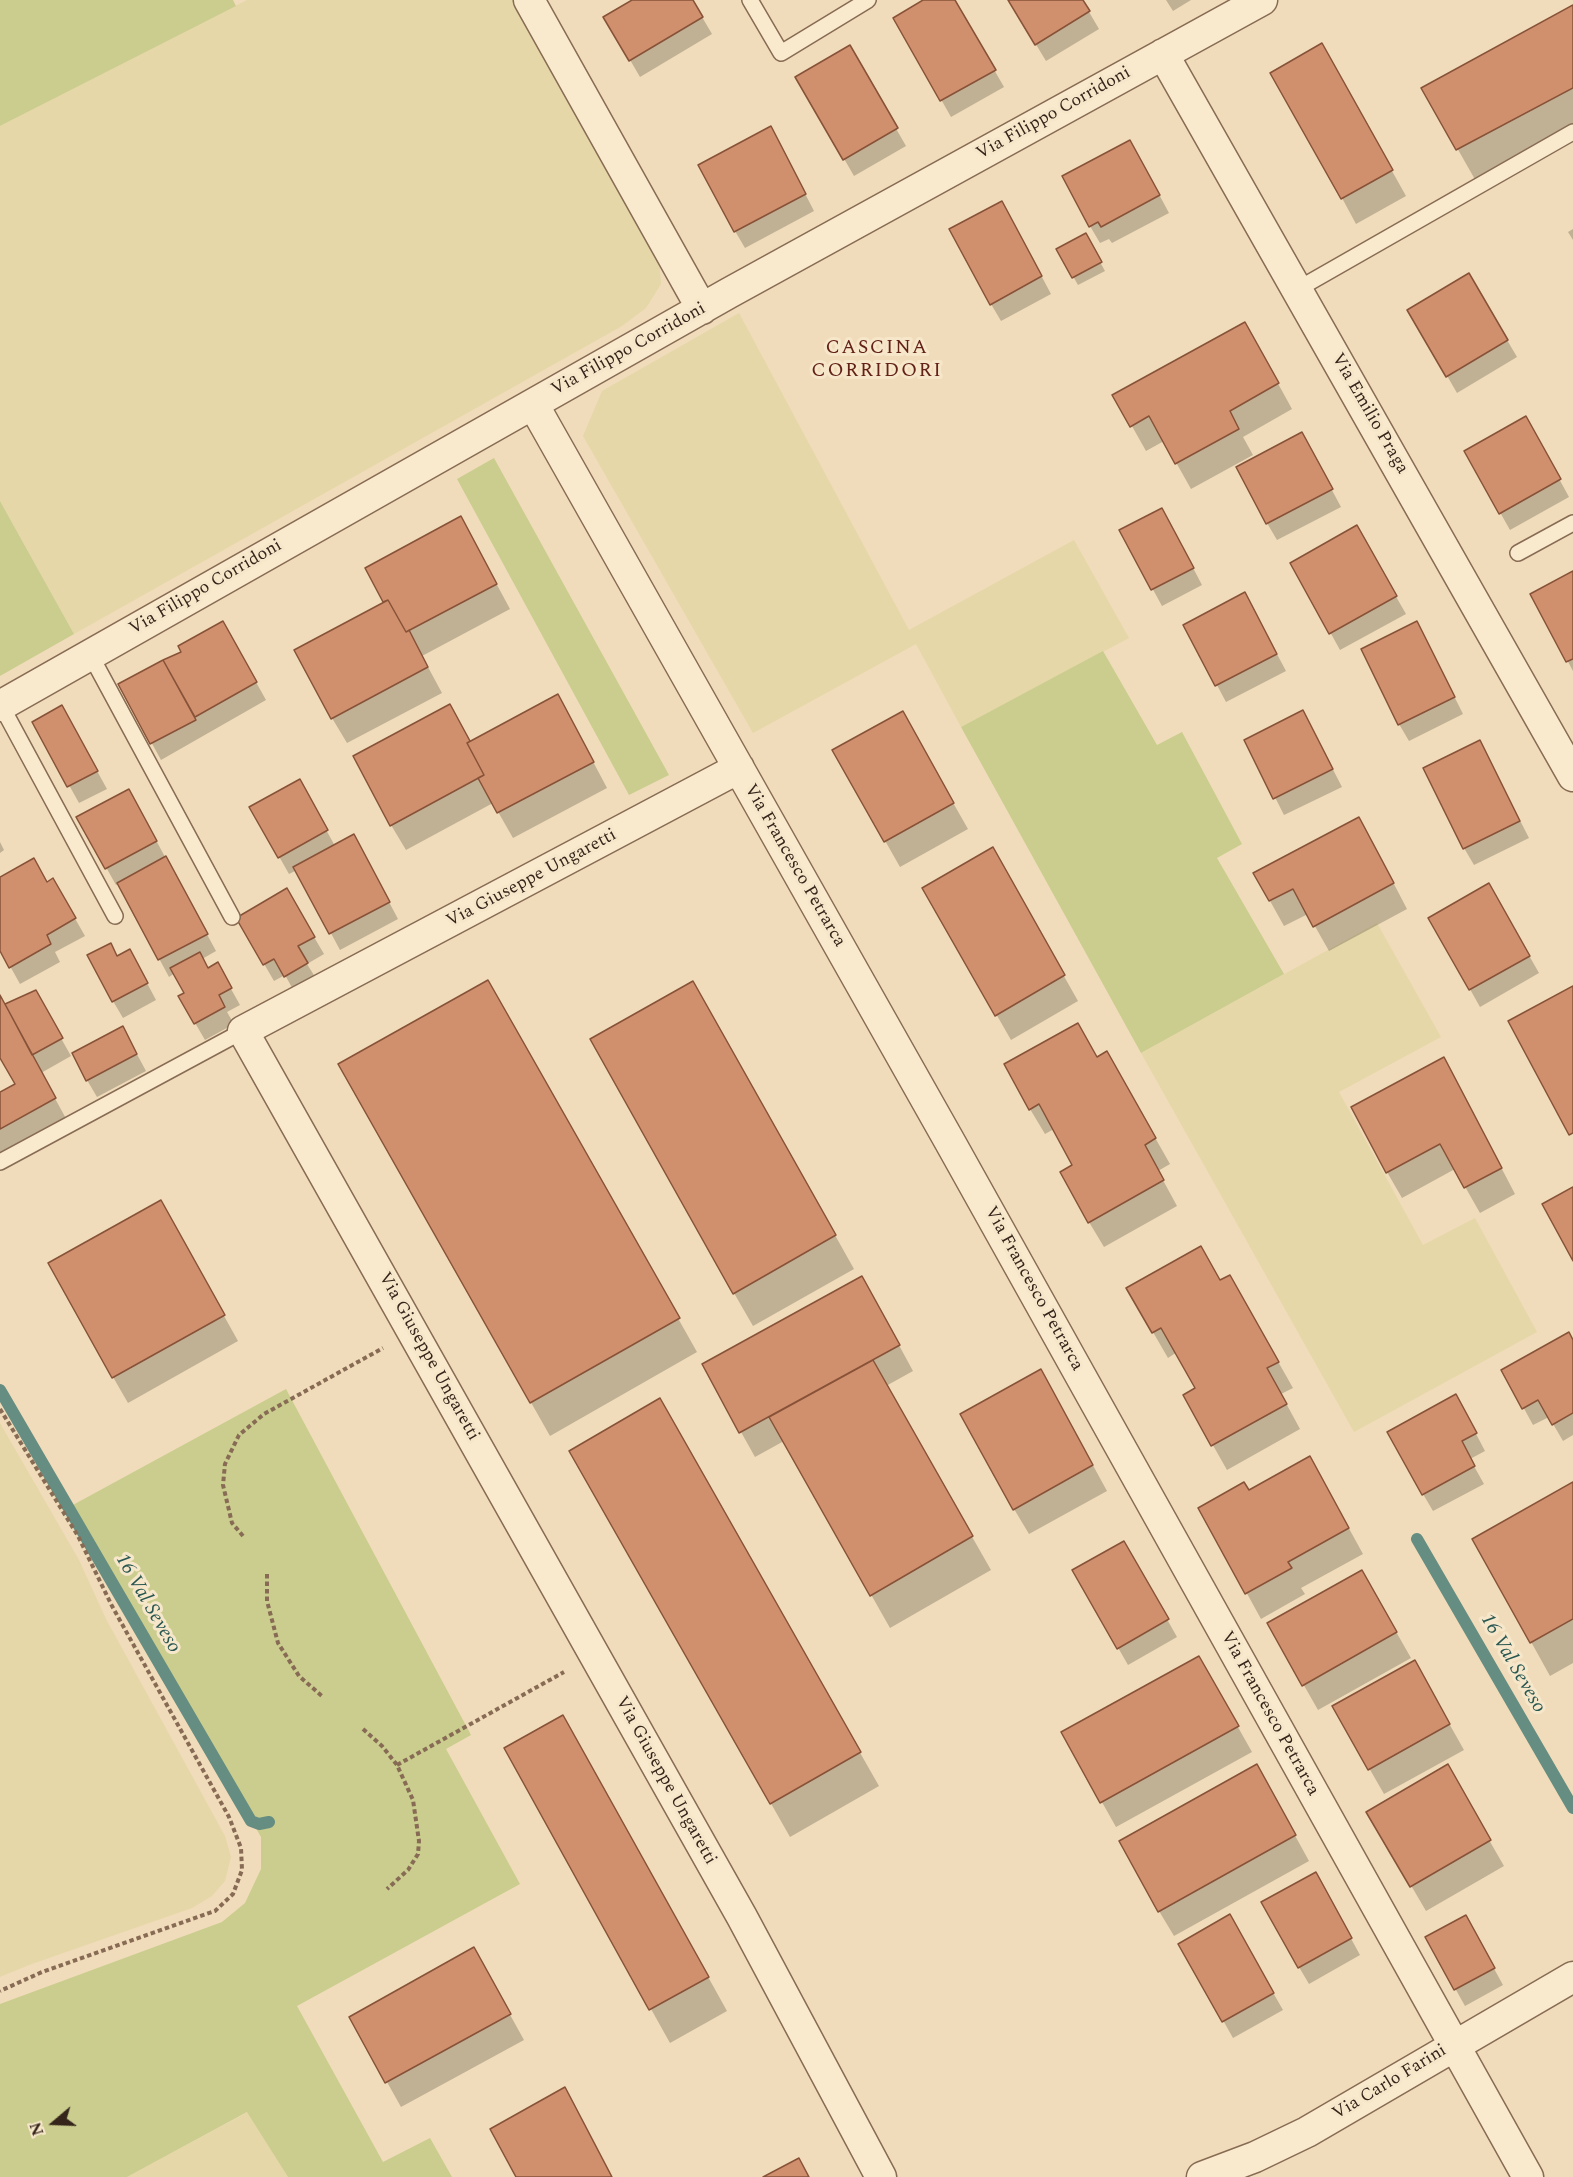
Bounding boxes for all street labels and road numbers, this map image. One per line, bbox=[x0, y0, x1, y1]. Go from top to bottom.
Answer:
street label: Via Filippo Corridoni bbox=[973, 63, 1135, 165]
street label: Via Filippo Corridoni bbox=[548, 299, 710, 401]
street label: Via Emilio Praga bbox=[1326, 350, 1412, 478]
street label: Via Filippo Corridoni bbox=[126, 535, 286, 641]
street label: Via Francesco Petrarca bbox=[739, 781, 849, 951]
street label: Via Giuseppe Ungaretti bbox=[443, 825, 621, 933]
street label: Via Francesco Petrarca bbox=[979, 1203, 1087, 1375]
street label: Via Giuseppe Ungaretti bbox=[373, 1269, 483, 1445]
street label: Via Francesco Petrarca bbox=[1215, 1628, 1323, 1800]
street label: Via Giuseppe Ungaretti bbox=[610, 1693, 720, 1869]
street label: Via Carlo Farini bbox=[1329, 2041, 1451, 2125]

